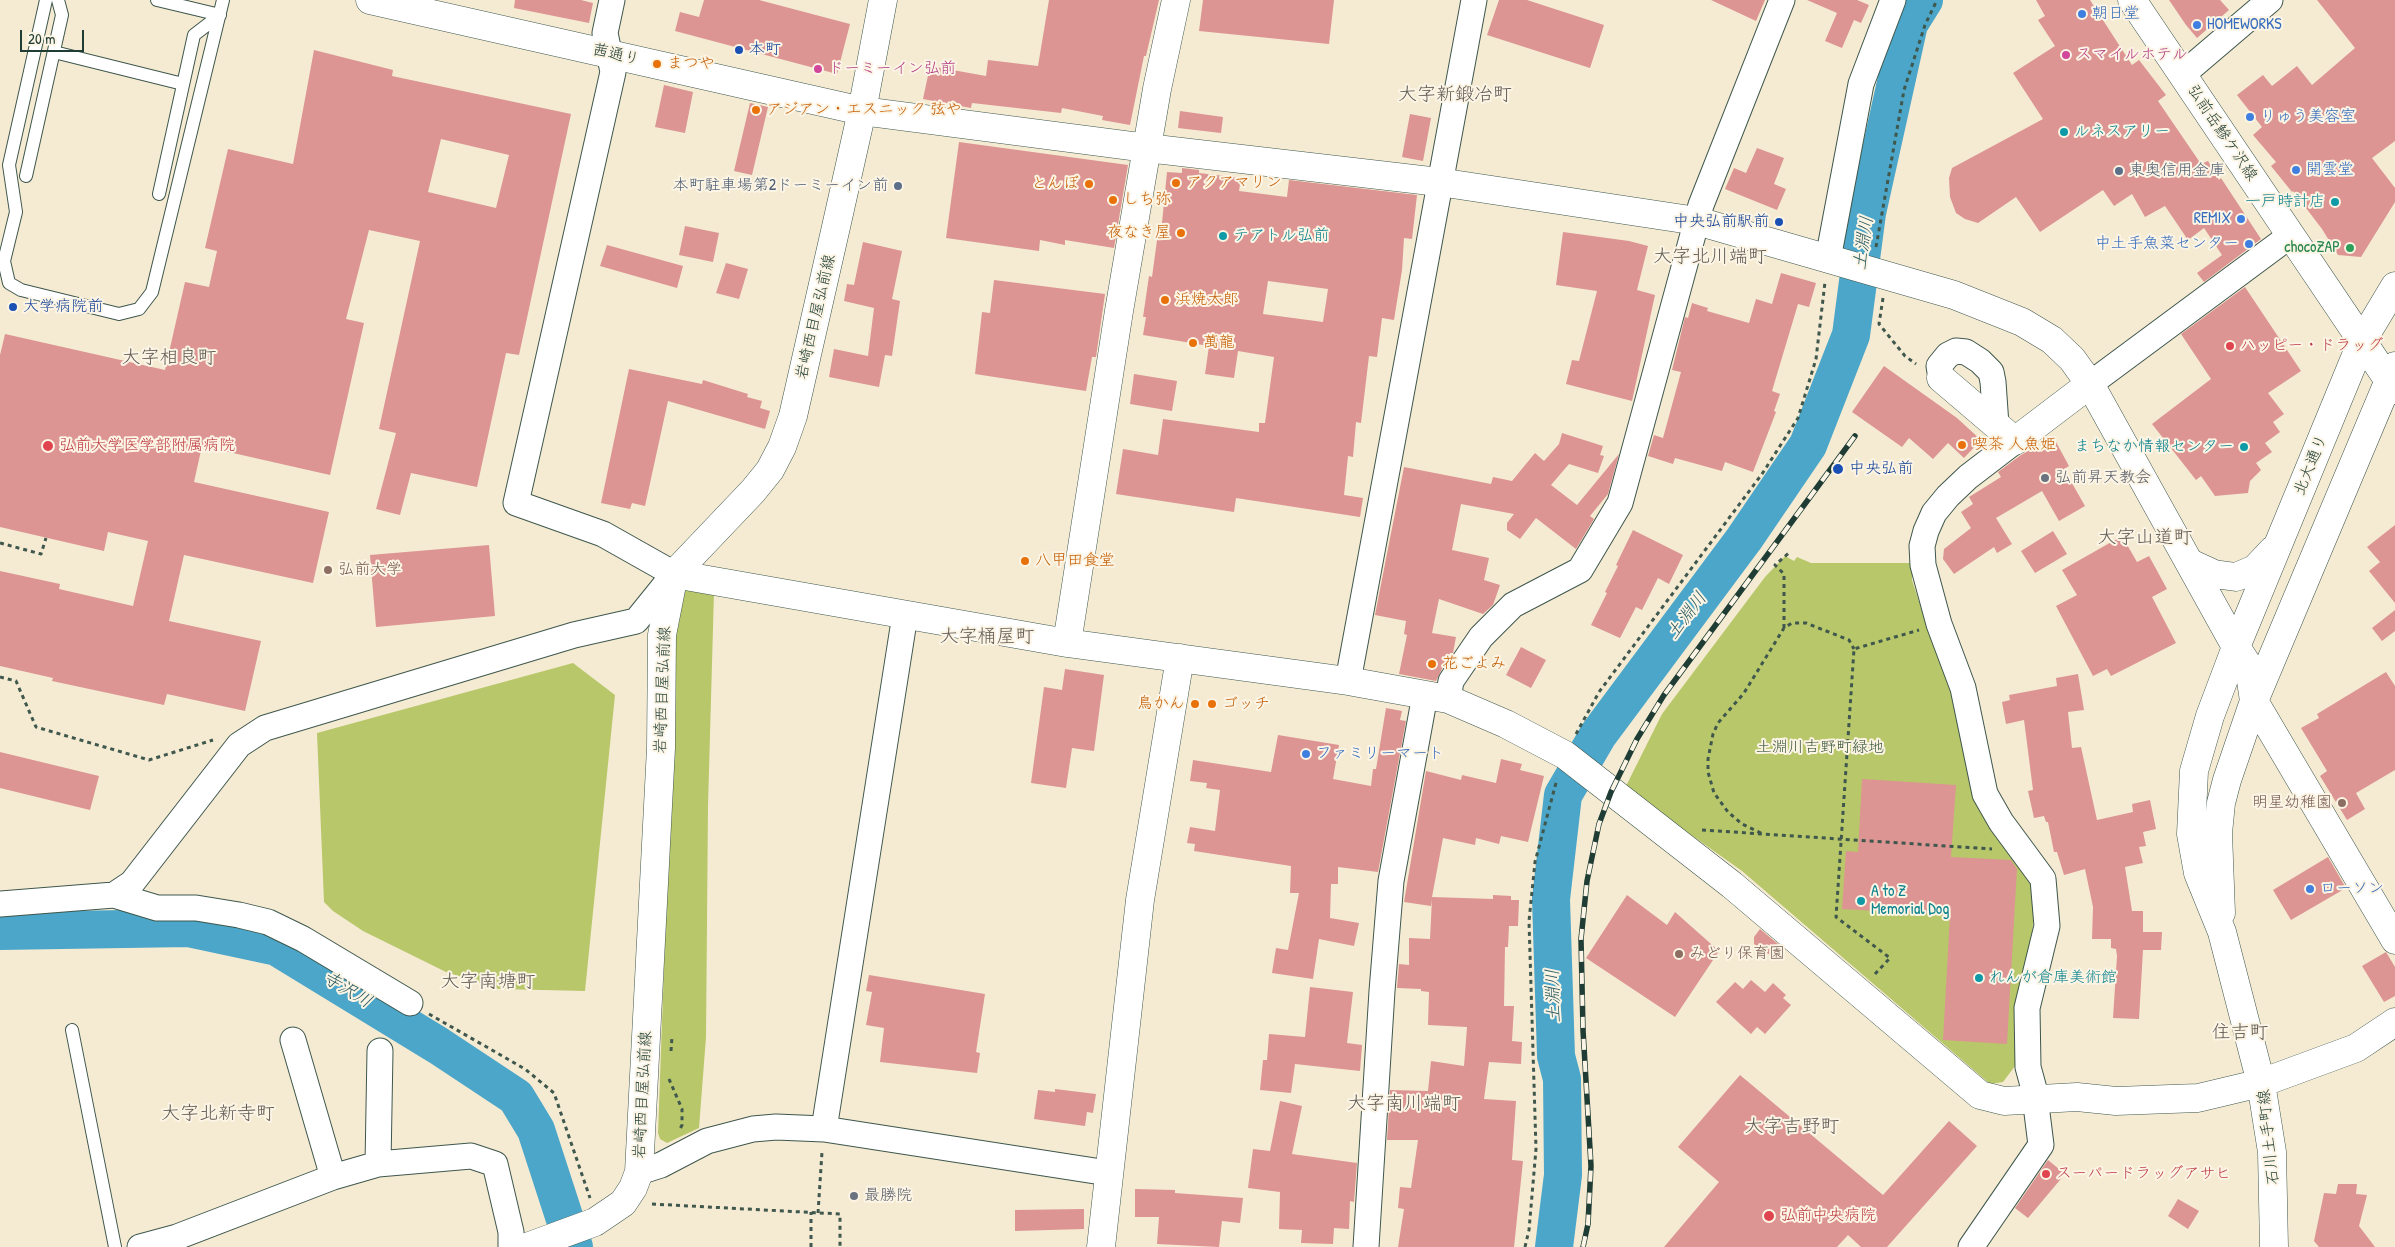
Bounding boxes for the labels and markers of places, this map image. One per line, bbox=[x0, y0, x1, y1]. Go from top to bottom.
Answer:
place label: 朝日堂 bbox=[2092, 4, 2140, 24]
marker: 朝日堂 bbox=[2076, 8, 2088, 20]
place label: HOMEWORKS bbox=[2207, 15, 2282, 35]
marker: HOMEWORKS bbox=[2191, 19, 2203, 31]
place label: 本町 bbox=[749, 40, 781, 60]
marker: 本町 bbox=[733, 44, 745, 56]
place label: スマイルホテル bbox=[2076, 45, 2188, 65]
marker: スマイルホテル bbox=[2060, 49, 2072, 61]
place label: まつや bbox=[667, 54, 715, 74]
marker: まつや bbox=[651, 58, 663, 70]
place label: ドーミーイン弘前 bbox=[828, 59, 956, 79]
marker: ドーミーイン弘前 bbox=[812, 63, 824, 75]
place label: アジアン・エスニック 弦や bbox=[766, 100, 962, 120]
marker: アジアン・エスニック 弦や bbox=[750, 104, 762, 116]
place label: りゅう美容室 bbox=[2260, 107, 2356, 127]
marker: りゅう美容室 bbox=[2244, 111, 2256, 123]
place label: ルネスアリー bbox=[2074, 122, 2170, 142]
marker: ルネスアリー bbox=[2058, 126, 2070, 138]
place label: 開雲堂 bbox=[2306, 160, 2354, 180]
place label: 東奥信用金庫 bbox=[2129, 161, 2225, 181]
marker: 開雲堂 bbox=[2290, 164, 2302, 176]
marker: 東奥信用金庫 bbox=[2113, 165, 2125, 177]
place label: アクアマリン bbox=[1186, 173, 1282, 193]
place label: とんぼ bbox=[1031, 174, 1079, 194]
place label: 本町駐車場第2ドーミーイン前 bbox=[673, 176, 888, 196]
marker: アクアマリン bbox=[1170, 177, 1182, 189]
marker: とんぼ bbox=[1083, 178, 1095, 190]
marker: 本町駐車場第2ドーミーイン前 bbox=[892, 180, 904, 192]
place label: しち弥 bbox=[1123, 190, 1171, 210]
place label: 一戸時計店 bbox=[2245, 192, 2325, 212]
marker: しち弥 bbox=[1107, 194, 1119, 206]
marker: 一戸時計店 bbox=[2329, 196, 2341, 208]
place label: REMIX bbox=[2194, 209, 2231, 229]
place label: 中央弘前駅前 bbox=[1673, 212, 1769, 232]
marker: REMIX bbox=[2235, 213, 2247, 225]
marker: 中央弘前駅前 bbox=[1773, 216, 1785, 228]
place label: 夜なき屋 bbox=[1107, 223, 1171, 243]
place label: テアトル弘前 bbox=[1233, 226, 1329, 246]
marker: 夜なき屋 bbox=[1175, 227, 1187, 239]
marker: テアトル弘前 bbox=[1217, 230, 1229, 242]
place label: 中土手魚菜センター bbox=[2095, 234, 2239, 254]
marker: 中土手魚菜センター bbox=[2243, 238, 2255, 250]
place label: chocoZAP bbox=[2284, 238, 2340, 258]
marker: chocoZAP bbox=[2344, 242, 2356, 254]
place label: 浜焼太郎 bbox=[1175, 290, 1239, 310]
marker: 浜焼太郎 bbox=[1159, 294, 1171, 306]
place label: 大学病院前 bbox=[23, 297, 103, 317]
marker: 大学病院前 bbox=[7, 301, 19, 313]
place label: 萬龍 bbox=[1203, 333, 1235, 353]
place label: ハッピー・ドラッグ bbox=[2240, 336, 2383, 356]
marker: 萬龍 bbox=[1187, 337, 1199, 349]
marker: ハッピー・ドラッグ bbox=[2224, 340, 2236, 352]
place label: 喫茶 人魚姫 bbox=[1972, 435, 2056, 455]
place label: 弘前大学医学部附属病院 bbox=[59, 436, 235, 456]
place label: まちなか情報センター bbox=[2074, 437, 2234, 457]
marker: 弘前大学医学部附属病院 bbox=[41, 439, 55, 453]
marker: 喫茶 人魚姫 bbox=[1956, 439, 1968, 451]
marker: まちなか情報センター bbox=[2238, 441, 2250, 453]
place label: 中央弘前 bbox=[1849, 459, 1913, 479]
marker: 中央弘前 bbox=[1831, 462, 1845, 476]
place label: 弘前昇天教会 bbox=[2055, 468, 2151, 488]
marker: 弘前昇天教会 bbox=[2039, 472, 2051, 484]
place label: 八甲田食堂 bbox=[1035, 551, 1115, 571]
marker: 八甲田食堂 bbox=[1019, 555, 1031, 567]
place label: 弘前大学 bbox=[338, 560, 402, 580]
marker: 弘前大学 bbox=[322, 564, 334, 576]
place label: 花ごよみ bbox=[1442, 654, 1506, 674]
marker: 花ごよみ bbox=[1426, 658, 1438, 670]
place label: 鳥かん bbox=[1137, 694, 1185, 714]
place label: ゴッチ bbox=[1222, 694, 1270, 714]
marker: 鳥かん bbox=[1189, 698, 1201, 710]
marker: ゴッチ bbox=[1206, 698, 1218, 710]
place label: ファミリーマート bbox=[1316, 744, 1444, 764]
marker: ファミリーマート bbox=[1300, 748, 1312, 760]
place label: 明星幼稚園 bbox=[2252, 793, 2332, 813]
marker: 明星幼稚園 bbox=[2336, 797, 2348, 809]
place label: ローソン bbox=[2320, 879, 2384, 899]
place label: A to Z Memorial Dog bbox=[1871, 882, 1949, 920]
marker: ローソン bbox=[2304, 883, 2316, 895]
marker: A to Z Memorial Dog bbox=[1855, 895, 1867, 907]
place label: みどり保育園 bbox=[1689, 944, 1785, 964]
marker: みどり保育園 bbox=[1673, 948, 1685, 960]
place label: れんが倉庫美術館 bbox=[1989, 968, 2117, 988]
marker: れんが倉庫美術館 bbox=[1973, 972, 1985, 984]
place label: スーパードラッグアサヒ bbox=[2056, 1164, 2231, 1184]
marker: スーパードラッグアサヒ bbox=[2040, 1168, 2052, 1180]
place label: 最勝院 bbox=[864, 1186, 912, 1206]
marker: 最勝院 bbox=[848, 1190, 860, 1202]
place label: 弘前中央病院 bbox=[1780, 1206, 1876, 1226]
marker: 弘前中央病院 bbox=[1762, 1209, 1776, 1223]

